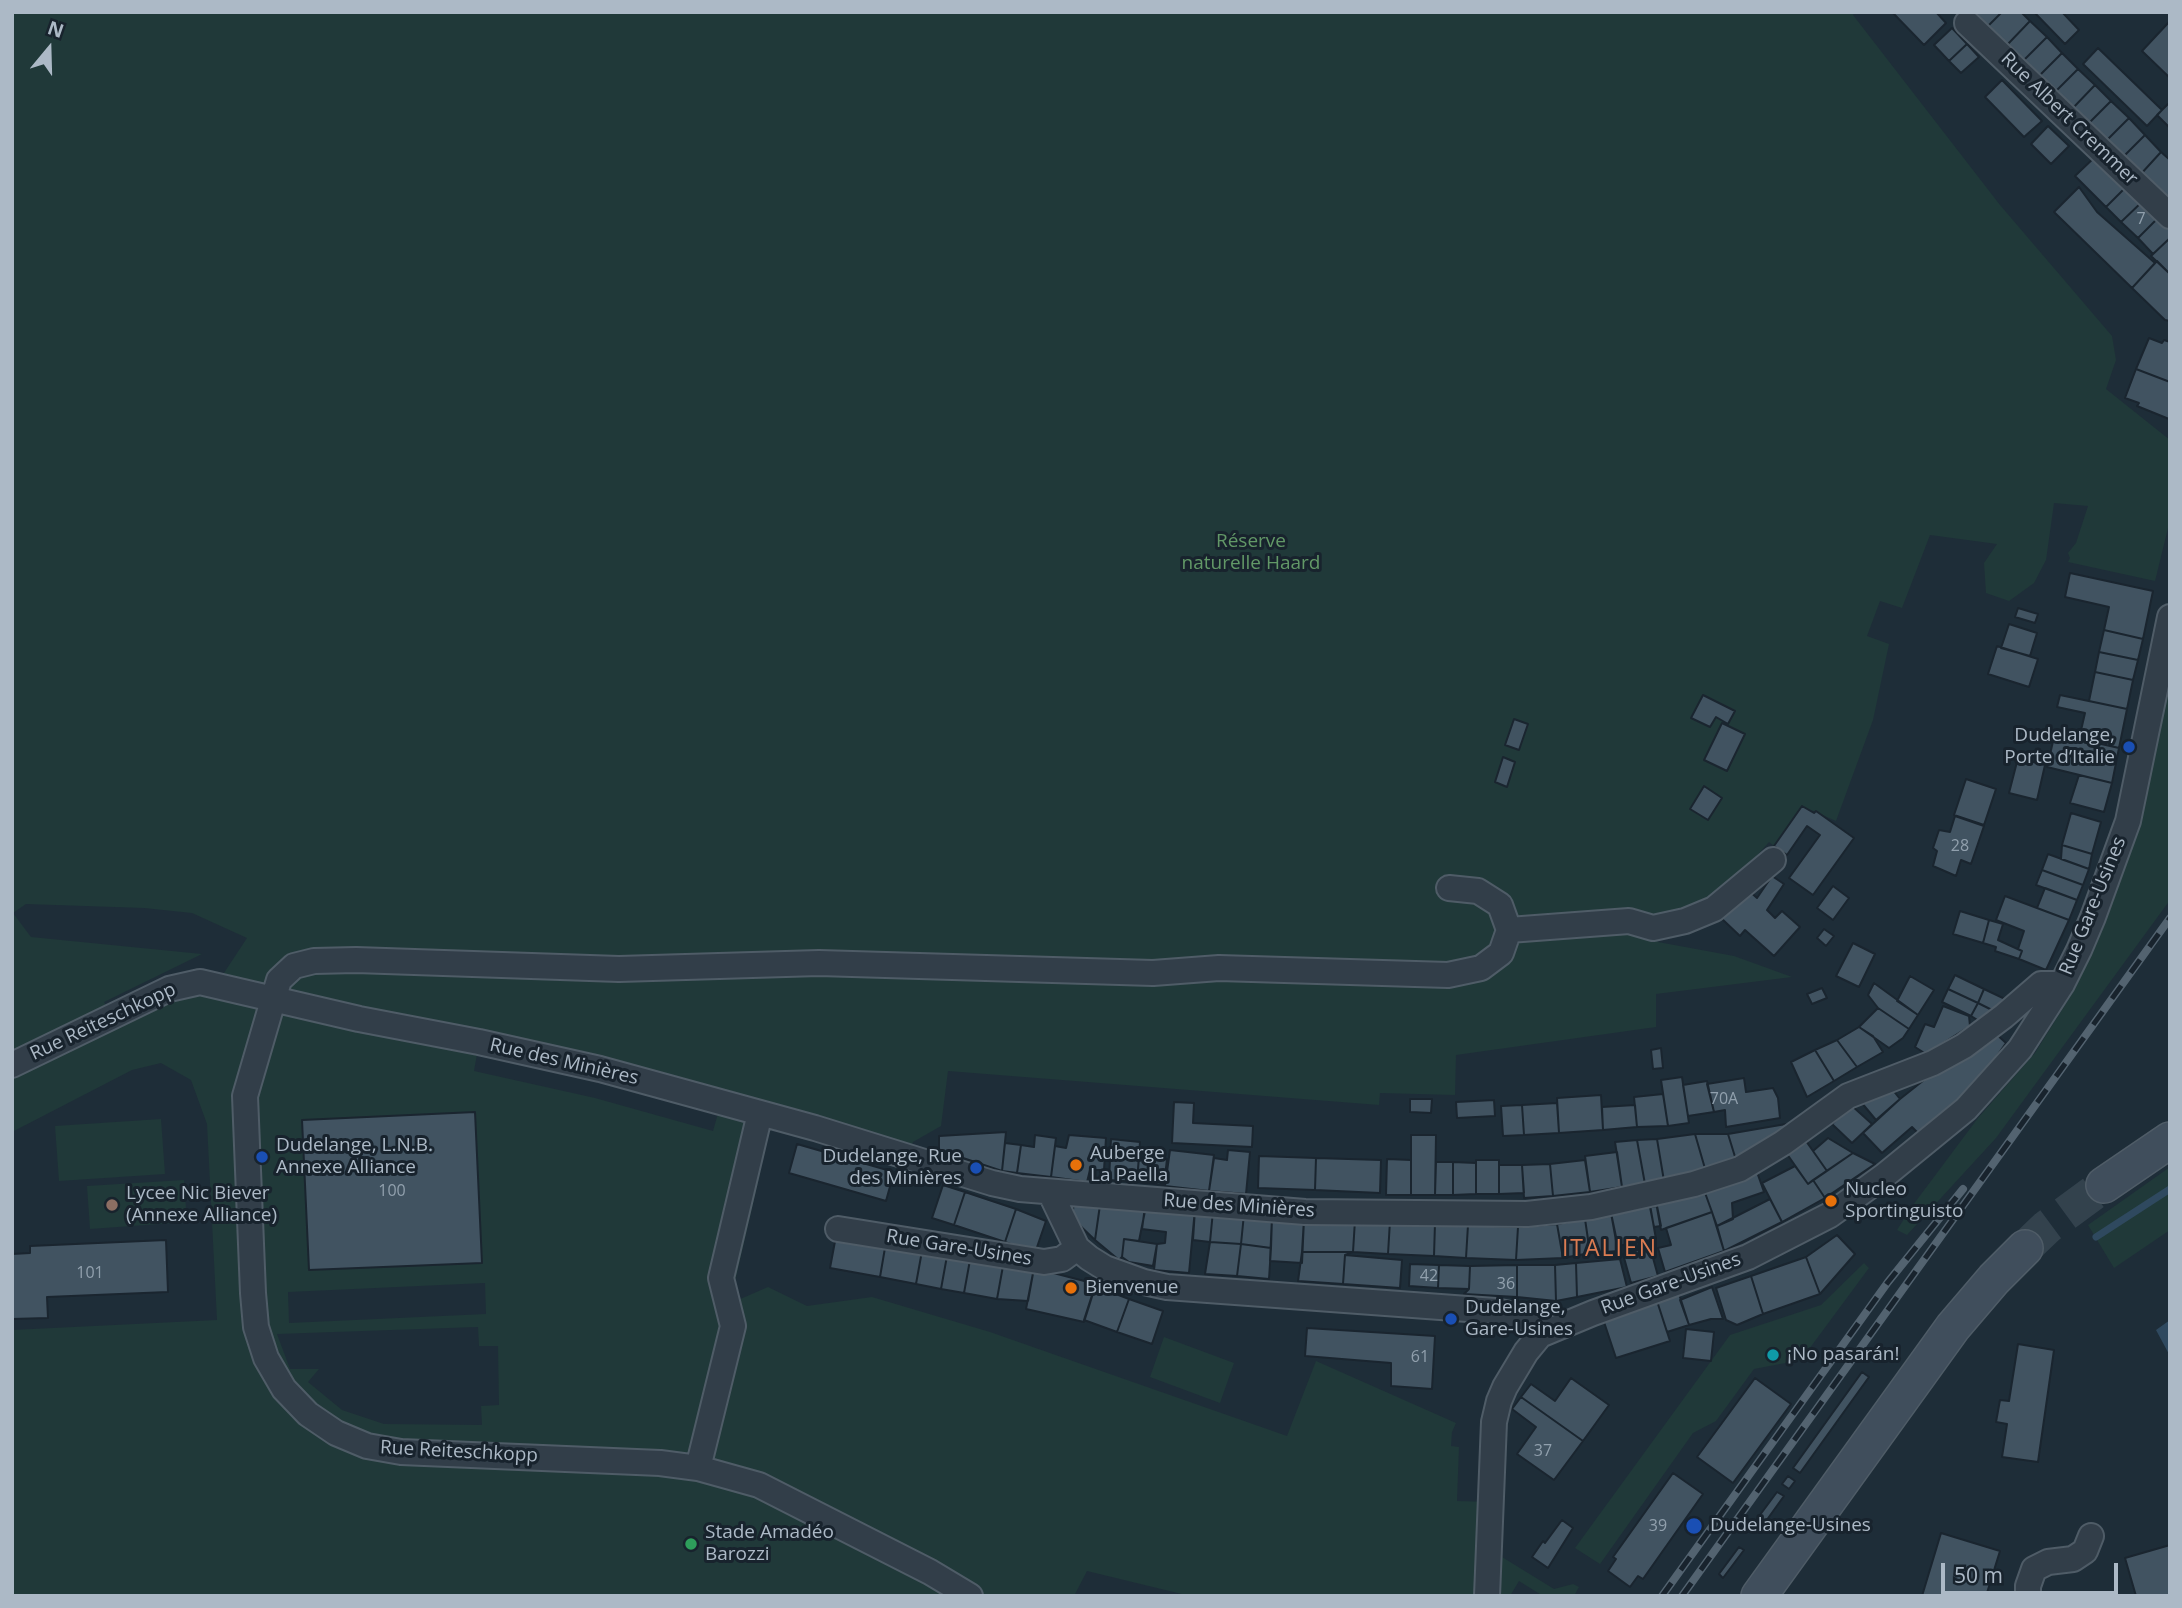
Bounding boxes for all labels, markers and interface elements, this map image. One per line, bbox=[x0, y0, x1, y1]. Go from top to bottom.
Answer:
north arrow bbox=[14, 14, 84, 84]
text: N bbox=[44, 14, 67, 44]
street label: Rue Albert Cremmer bbox=[1996, 48, 2142, 190]
house number: 7 bbox=[2136, 209, 2146, 229]
park label: Réserve naturelle Haard bbox=[1182, 531, 1320, 575]
place label: Dudelange, Porte d’Italie bbox=[2004, 725, 2115, 769]
marker: Dudelange, Porte d’Italie bbox=[2121, 739, 2137, 755]
street label: Rue Gare-Usines bbox=[2055, 834, 2131, 978]
house number: 28 bbox=[1951, 836, 1969, 856]
street label: Rue Reiteschkopp bbox=[27, 978, 179, 1066]
street label: Rue des Minières bbox=[488, 1034, 640, 1090]
house number: 70A bbox=[1710, 1089, 1738, 1109]
place label: Dudelange, L.N.B. Annexe Alliance bbox=[276, 1135, 433, 1179]
place label: Auberge La Paella bbox=[1090, 1143, 1168, 1187]
place label: Dudelange, Rue des Minières bbox=[822, 1146, 962, 1190]
marker: Dudelange, L.N.B. Annexe Alliance bbox=[254, 1149, 270, 1165]
marker: Auberge La Paella bbox=[1068, 1157, 1084, 1173]
marker: Dudelange, Rue des Minières bbox=[968, 1160, 984, 1176]
place label: Nucleo Sportinguisto bbox=[1845, 1179, 1963, 1223]
house number: 100 bbox=[378, 1181, 406, 1201]
place label: Lycee Nic Biever (Annexe Alliance) bbox=[126, 1183, 277, 1227]
street label: Rue des Minières bbox=[1163, 1189, 1315, 1223]
marker: Nucleo Sportinguisto bbox=[1823, 1193, 1839, 1209]
marker: Lycee Nic Biever (Annexe Alliance) bbox=[104, 1197, 120, 1213]
street label: Rue Gare-Usines bbox=[885, 1225, 1033, 1271]
district label: ITALIEN bbox=[1563, 1235, 1657, 1263]
street label: Rue Gare-Usines bbox=[1598, 1248, 1744, 1320]
house number: 101 bbox=[76, 1263, 104, 1283]
house number: 42 bbox=[1420, 1266, 1438, 1286]
house number: 36 bbox=[1497, 1274, 1515, 1294]
place label: Bienvenue bbox=[1085, 1277, 1179, 1299]
marker: Bienvenue bbox=[1063, 1280, 1079, 1296]
place label: Dudelange, Gare-Usines bbox=[1465, 1297, 1573, 1341]
marker: Dudelange, Gare-Usines bbox=[1443, 1311, 1459, 1327]
place label: ¡No pasarán! bbox=[1787, 1344, 1899, 1366]
house number: 61 bbox=[1411, 1347, 1429, 1367]
marker: ¡No pasarán! bbox=[1765, 1347, 1781, 1363]
street label: Rue Reiteschkopp bbox=[379, 1436, 539, 1468]
house number: 37 bbox=[1534, 1441, 1552, 1461]
place label: Dudelange-Usines bbox=[1710, 1515, 1871, 1537]
house number: 39 bbox=[1649, 1516, 1667, 1536]
marker: Dudelange-Usines bbox=[1684, 1516, 1704, 1536]
place label: Stade Amadéo Barozzi bbox=[705, 1522, 834, 1566]
marker: Stade Amadéo Barozzi bbox=[683, 1536, 699, 1552]
scale bar bbox=[1944, 1548, 2121, 1592]
text: 50 m bbox=[1954, 1561, 2003, 1589]

